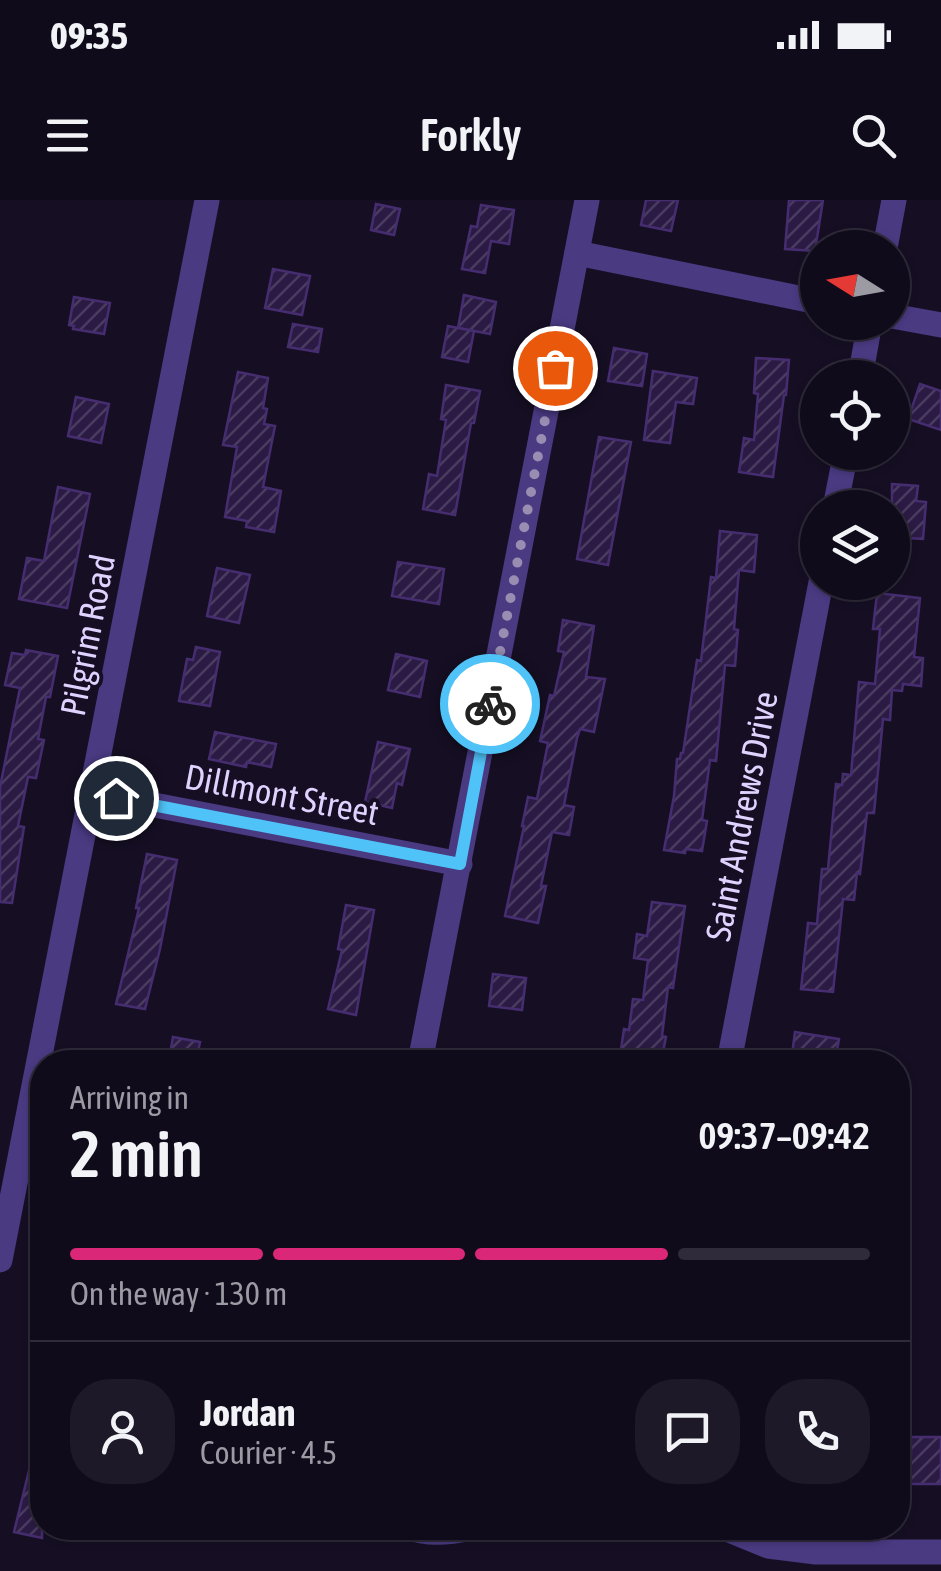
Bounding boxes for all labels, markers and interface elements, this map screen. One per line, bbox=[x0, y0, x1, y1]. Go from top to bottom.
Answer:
text: 09:35 bbox=[50, 14, 128, 57]
icon: menu bbox=[40, 108, 95, 163]
icon: search bbox=[846, 108, 901, 163]
text: Forkly bbox=[420, 109, 521, 161]
north arrow bbox=[800, 230, 910, 340]
map controls bbox=[800, 230, 910, 600]
pin bbox=[513, 326, 598, 411]
icon: bag bbox=[528, 341, 583, 396]
button: locate bbox=[800, 360, 910, 470]
button: layers bbox=[800, 490, 910, 600]
street label: Pilgrim Road bbox=[52, 551, 122, 719]
courier bbox=[440, 654, 540, 754]
icon: bike bbox=[463, 677, 518, 732]
street label: Saint Andrews Drive bbox=[697, 688, 785, 944]
pin bbox=[74, 756, 159, 841]
street label: Dillmont Street bbox=[182, 756, 382, 832]
icon: home bbox=[89, 771, 144, 826]
text: Arriving in bbox=[70, 1079, 189, 1116]
text: 09:37–09:42 bbox=[698, 1114, 870, 1157]
text: 2 min bbox=[70, 1116, 203, 1191]
text: On the way · 130 m bbox=[70, 1275, 287, 1312]
button: person bbox=[70, 1379, 175, 1484]
button: chat bbox=[635, 1379, 740, 1484]
button: phone bbox=[765, 1379, 870, 1484]
text: Jordan bbox=[200, 1391, 295, 1434]
text: Courier · 4.5 bbox=[200, 1434, 337, 1471]

